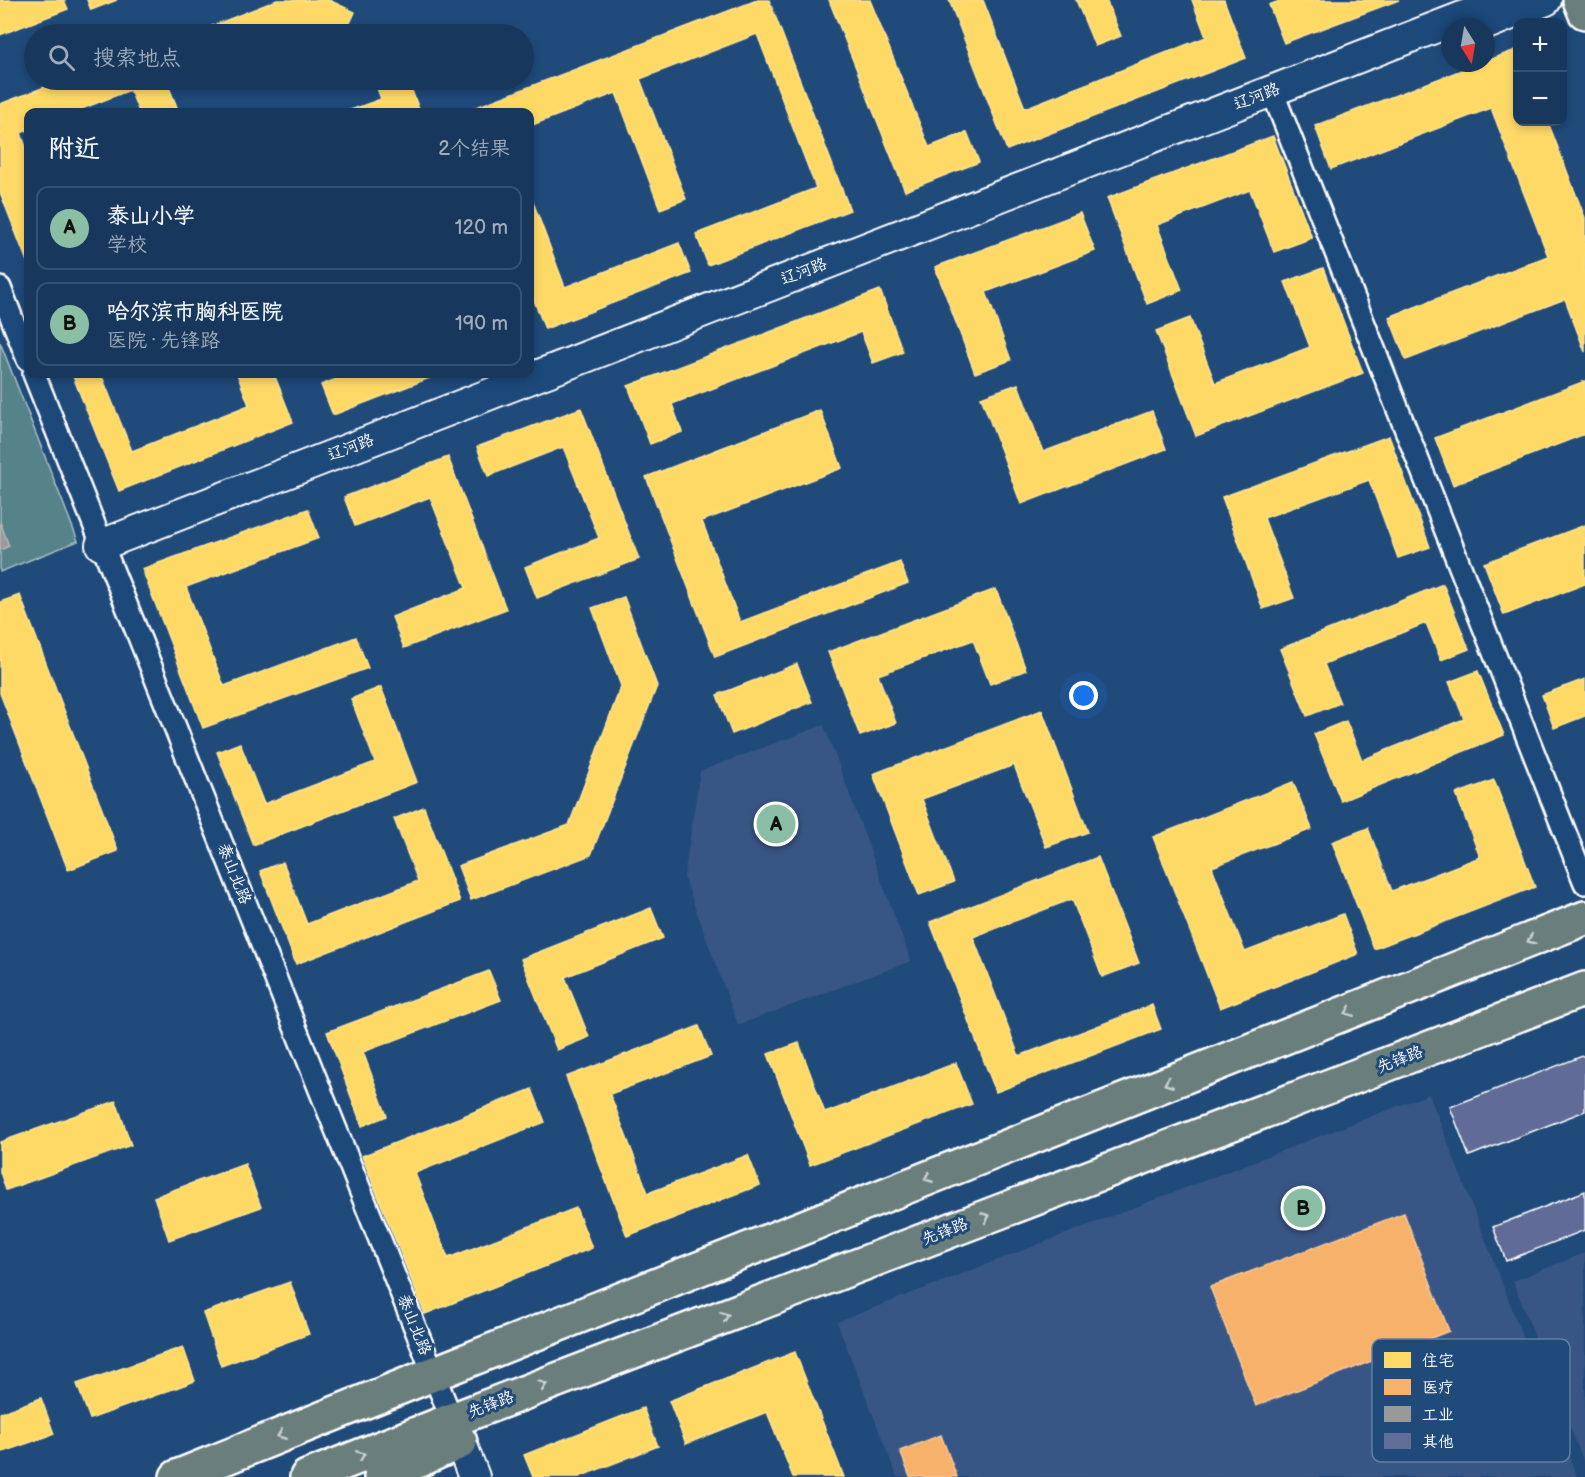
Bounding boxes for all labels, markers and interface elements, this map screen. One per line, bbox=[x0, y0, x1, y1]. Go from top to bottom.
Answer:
north arrow bbox=[1441, 18, 1495, 72]
map controls bbox=[1513, 18, 1567, 126]
button: + bbox=[1513, 18, 1567, 72]
search box bbox=[24, 24, 534, 90]
icon: search bbox=[45, 41, 78, 74]
text: 搜索地点 bbox=[93, 45, 181, 72]
button: − bbox=[1513, 72, 1567, 126]
street label: 辽河路 bbox=[1231, 80, 1283, 114]
text: 附近 bbox=[48, 134, 100, 165]
text: 2个结果 bbox=[438, 137, 510, 161]
text: 泰山小学 bbox=[107, 203, 195, 230]
text: A bbox=[63, 216, 76, 240]
text: 120 m bbox=[455, 216, 508, 240]
text: 学校 bbox=[107, 233, 147, 257]
street label: 辽河路 bbox=[778, 255, 830, 289]
text: 哈尔滨市胸科医院 bbox=[107, 299, 283, 326]
text: B bbox=[62, 312, 77, 336]
text: 190 m bbox=[455, 312, 508, 336]
text: 医院 · 先锋路 bbox=[107, 329, 220, 353]
street label: 辽河路 bbox=[325, 431, 377, 465]
your location bbox=[1069, 681, 1098, 710]
pin: A bbox=[756, 802, 796, 846]
street label: 泰山北路 bbox=[213, 841, 255, 907]
one-way arrow bbox=[1526, 933, 1537, 945]
one-way arrow bbox=[1344, 1004, 1355, 1017]
street label: 先锋路 bbox=[1374, 1043, 1426, 1077]
one-way arrow bbox=[1163, 1076, 1174, 1088]
one-way arrow bbox=[923, 1171, 934, 1183]
pin: B bbox=[1284, 1186, 1322, 1230]
one-way arrow bbox=[980, 1211, 991, 1224]
street label: 先锋路 bbox=[919, 1215, 971, 1249]
street label: 泰山北路 bbox=[393, 1292, 435, 1358]
one-way arrow bbox=[719, 1310, 730, 1323]
legend bbox=[1372, 1339, 1570, 1462]
text: 住宅 bbox=[1422, 1352, 1454, 1371]
text: 医疗 bbox=[1422, 1379, 1454, 1398]
one-way arrow bbox=[537, 1380, 548, 1392]
street label: 先锋路 bbox=[465, 1388, 517, 1422]
text: 工业 bbox=[1422, 1406, 1454, 1425]
one-way arrow bbox=[277, 1428, 288, 1440]
text: 其他 bbox=[1422, 1433, 1454, 1452]
one-way arrow bbox=[355, 1450, 366, 1463]

